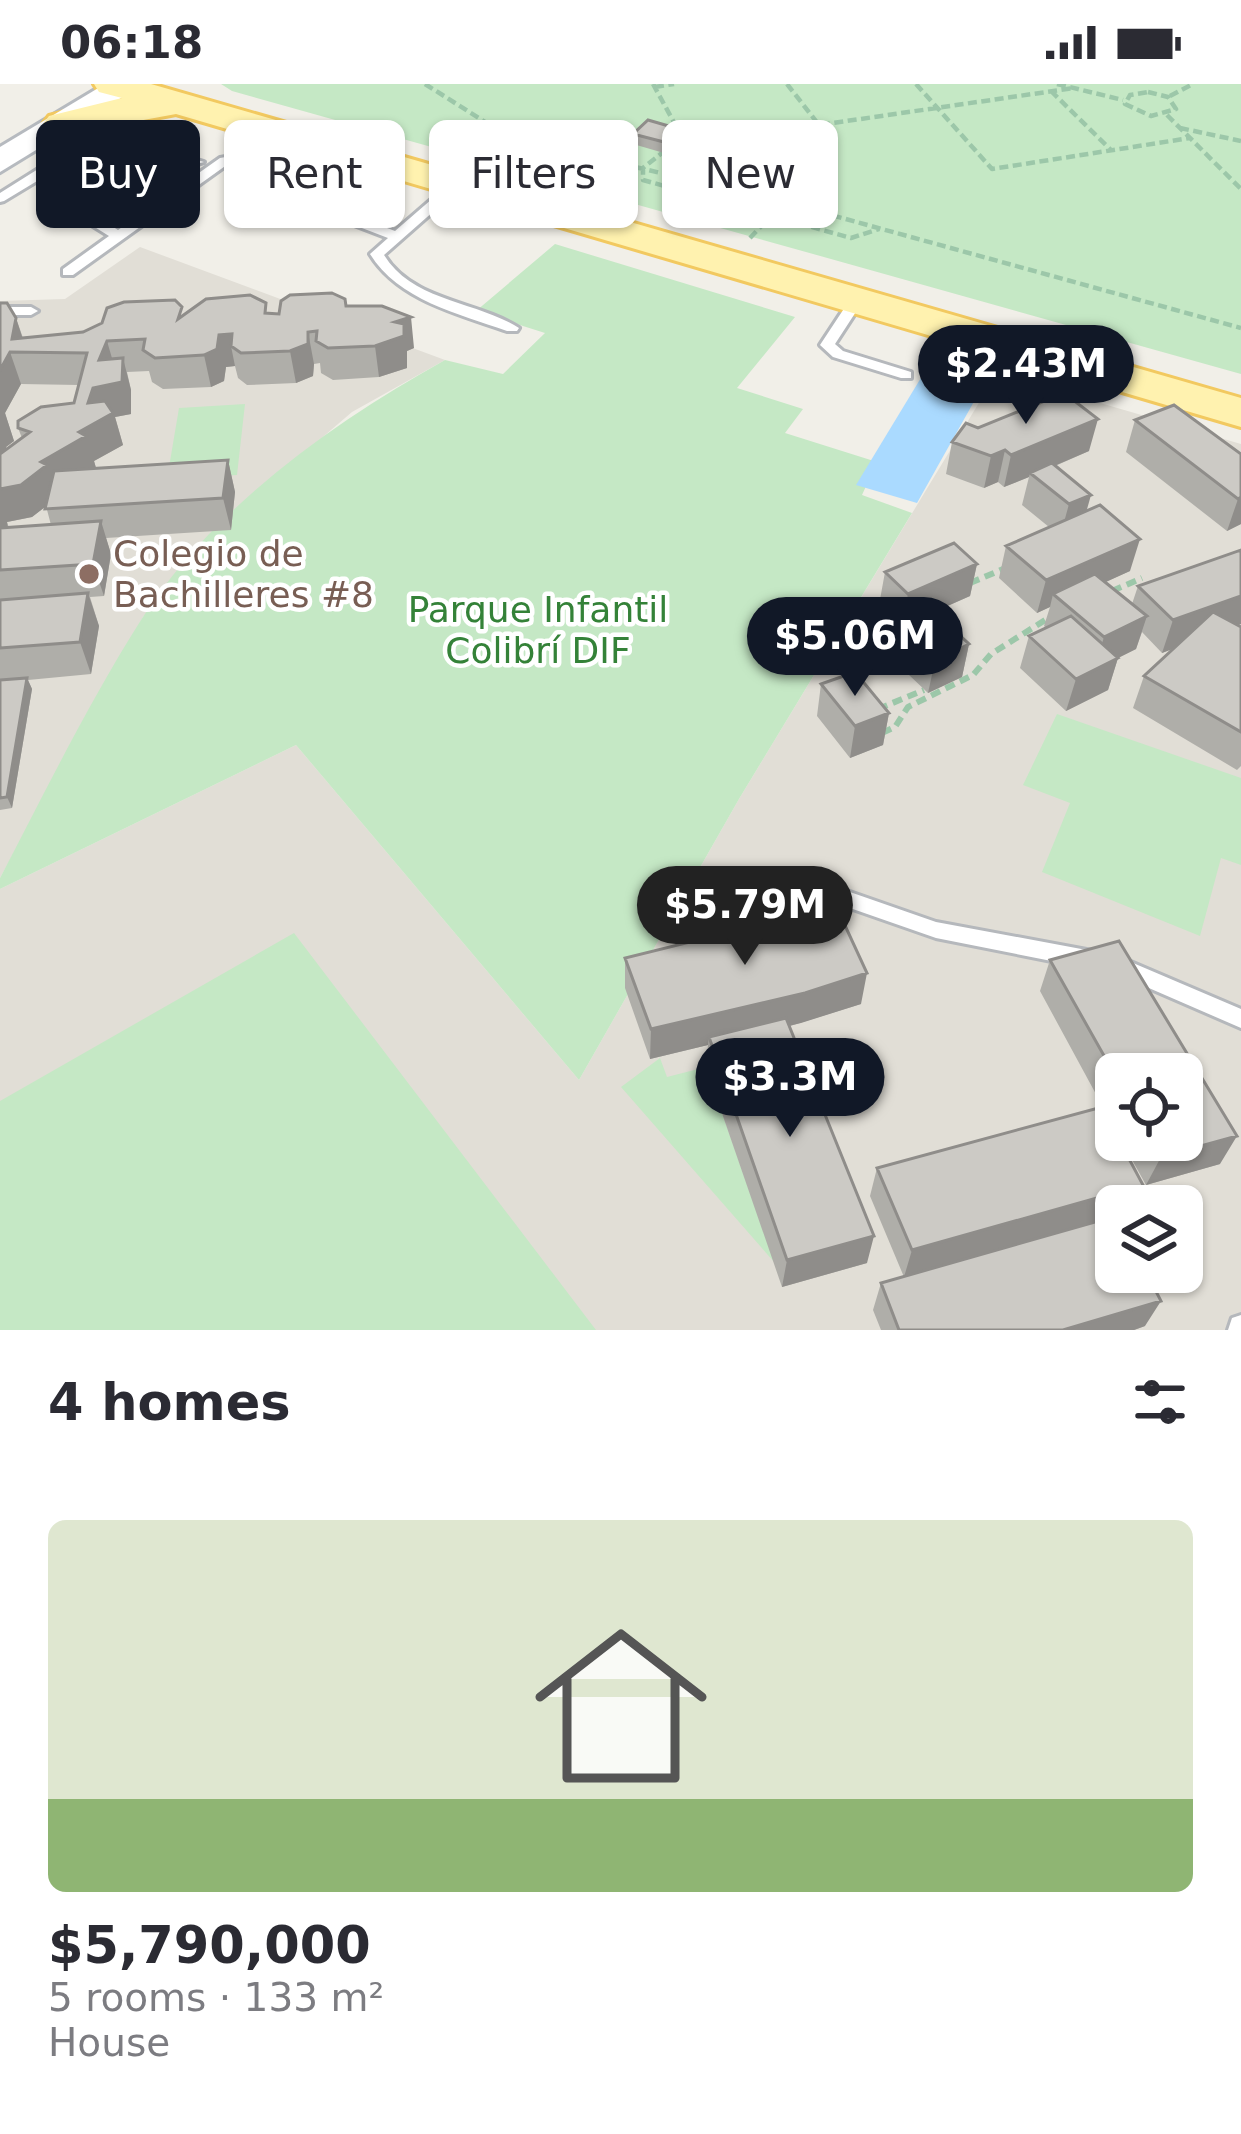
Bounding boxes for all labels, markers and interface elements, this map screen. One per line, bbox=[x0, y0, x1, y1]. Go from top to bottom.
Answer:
text: 06:18 bbox=[60, 16, 203, 69]
chip: Buy bbox=[36, 120, 200, 228]
chip: Rent bbox=[224, 120, 405, 228]
chip: Filters bbox=[429, 120, 638, 228]
chip: New bbox=[662, 120, 838, 228]
pin: $2.43M bbox=[928, 325, 1124, 427]
text: $2.43M bbox=[945, 341, 1107, 386]
place label: Colegio de Bachilleres #8 bbox=[113, 533, 374, 615]
marker: Colegio de Bachilleres #8 bbox=[76, 561, 102, 587]
park label: Parque Infantil Colibrí DIF bbox=[408, 589, 668, 671]
pin: $5.06M bbox=[757, 597, 953, 699]
text: $5.06M bbox=[774, 613, 936, 658]
pin: $5.79M bbox=[647, 866, 843, 968]
text: $5.79M bbox=[664, 882, 826, 927]
pin: $3.3M bbox=[706, 1038, 874, 1140]
map controls bbox=[1095, 1053, 1203, 1293]
button: locate bbox=[1095, 1053, 1203, 1161]
text: $3.3M bbox=[722, 1054, 858, 1099]
button: layers bbox=[1095, 1185, 1203, 1293]
icon: filters bbox=[1127, 1369, 1193, 1435]
text: 4 homes bbox=[48, 1373, 291, 1432]
icon: home bbox=[513, 1598, 729, 1814]
text: $5,790,000 bbox=[48, 1916, 371, 1975]
text: 5 rooms · 133 m² bbox=[48, 1975, 384, 2020]
text: House bbox=[48, 2020, 170, 2065]

